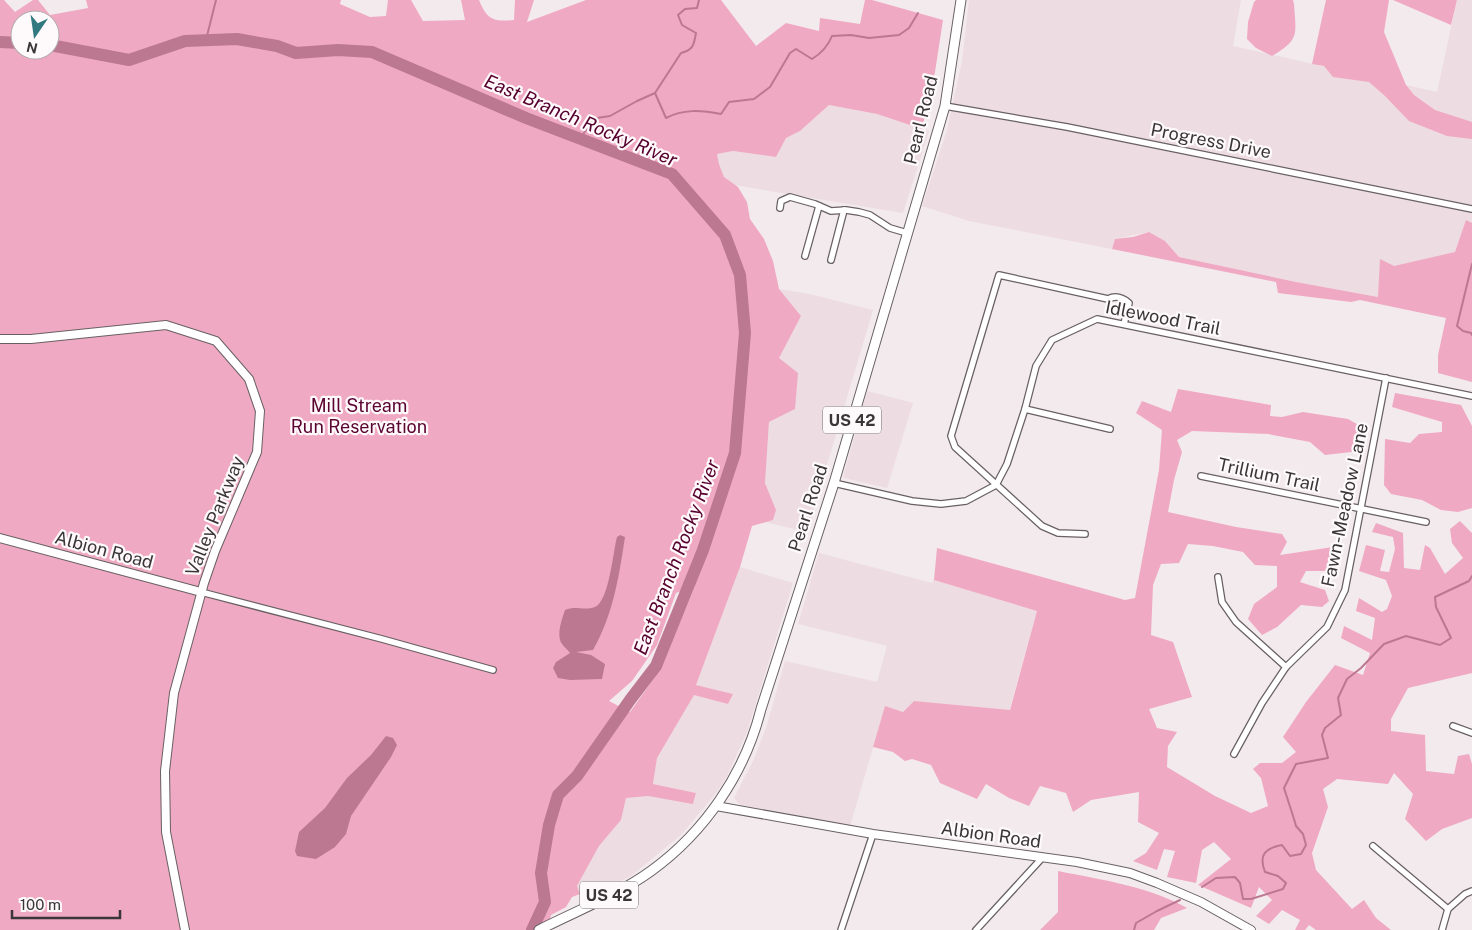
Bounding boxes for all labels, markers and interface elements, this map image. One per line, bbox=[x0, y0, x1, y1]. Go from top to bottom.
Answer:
north arrow bbox=[10, 10, 60, 60]
text: N bbox=[25, 39, 39, 57]
water label: East Branch Rocky River bbox=[481, 69, 681, 171]
street label: Pearl Road bbox=[899, 73, 942, 166]
street label: Progress Drive bbox=[1149, 119, 1273, 162]
street label: Idlewood Trail bbox=[1104, 296, 1223, 339]
park label: Mill Stream Run Reservation bbox=[291, 395, 427, 437]
road number: US 42 bbox=[823, 406, 881, 434]
street label: Fawn-Meadow Lane bbox=[1317, 421, 1372, 589]
street label: Valley Parkway bbox=[181, 453, 248, 579]
street label: Trillium Trail bbox=[1216, 453, 1322, 496]
water label: East Branch Rocky River bbox=[629, 455, 724, 658]
street label: Pearl Road bbox=[784, 461, 832, 554]
street label: Albion Road bbox=[53, 526, 156, 573]
street label: Albion Road bbox=[940, 817, 1042, 852]
road number: US 42 bbox=[580, 882, 638, 908]
scale bar bbox=[12, 888, 120, 920]
text: 100 m bbox=[20, 896, 61, 913]

